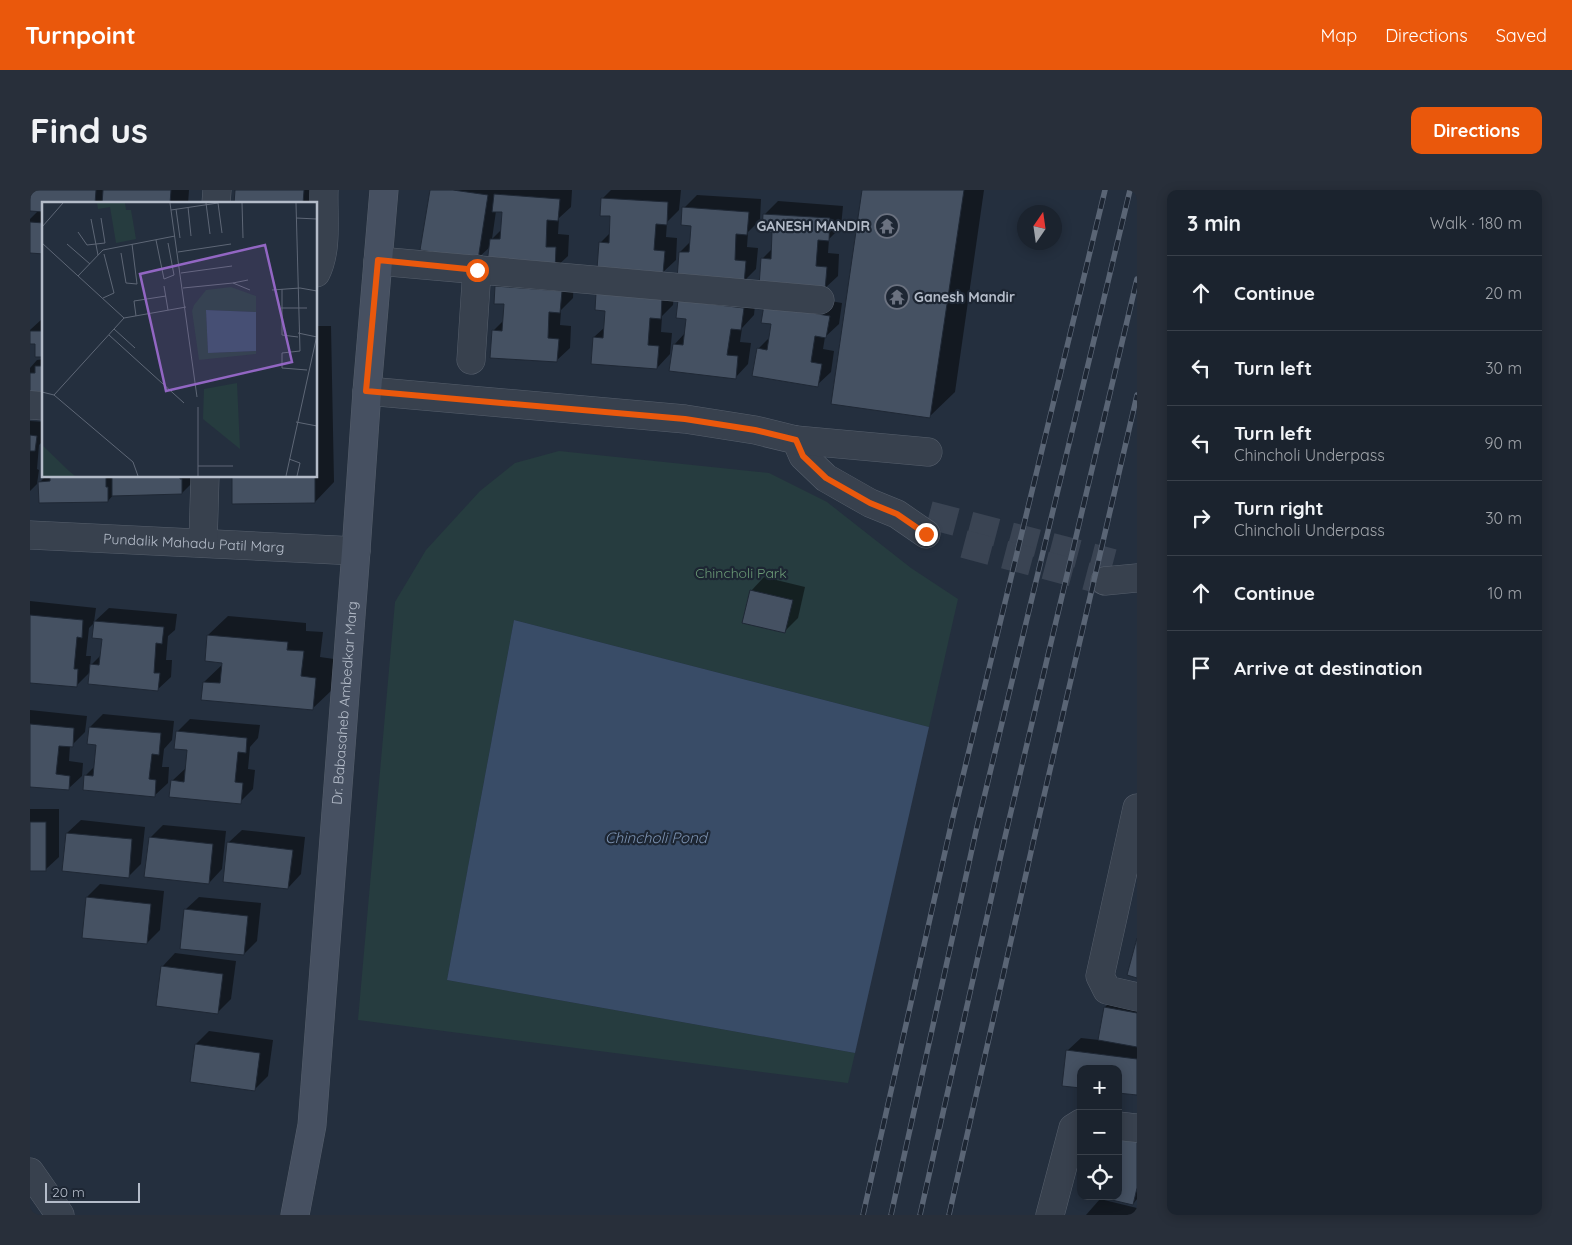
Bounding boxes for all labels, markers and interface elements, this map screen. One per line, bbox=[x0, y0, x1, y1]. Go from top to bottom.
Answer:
text: Turnpoint bbox=[25, 20, 136, 50]
text: Map bbox=[1320, 24, 1357, 47]
text: Directions bbox=[1385, 24, 1468, 47]
text: Saved bbox=[1496, 24, 1547, 47]
button: Directions bbox=[1411, 107, 1542, 154]
text: Find us bbox=[30, 108, 148, 152]
inset map bbox=[42, 202, 318, 478]
north arrow bbox=[1017, 205, 1062, 250]
text: 3 min bbox=[1187, 210, 1241, 236]
temple icon: GANESH MANDIR bbox=[874, 213, 900, 239]
text: Walk · 180 m bbox=[1430, 213, 1522, 233]
place label: GANESH MANDIR bbox=[756, 217, 870, 235]
route start bbox=[466, 259, 489, 282]
icon: ahead bbox=[1187, 279, 1215, 307]
text: Continue bbox=[1234, 281, 1315, 305]
text: 20 m bbox=[1485, 283, 1522, 303]
temple icon: Ganesh Mandir bbox=[884, 284, 910, 310]
place label: Ganesh Mandir bbox=[914, 288, 1015, 306]
icon: left bbox=[1187, 354, 1215, 382]
text: Turn left bbox=[1234, 356, 1312, 380]
text: 30 m bbox=[1485, 358, 1522, 378]
text: Turn left bbox=[1234, 421, 1312, 445]
icon: left bbox=[1187, 429, 1215, 457]
text: 90 m bbox=[1485, 433, 1522, 453]
text: Chincholi Underpass bbox=[1234, 445, 1385, 465]
text: Turn right bbox=[1234, 496, 1323, 520]
icon: right bbox=[1187, 504, 1215, 532]
text: 30 m bbox=[1485, 508, 1522, 528]
text: Chincholi Underpass bbox=[1234, 520, 1385, 540]
route end bbox=[915, 523, 938, 546]
street label: Pundalik Mahadu Patil Marg bbox=[103, 530, 285, 556]
park label: Chincholi Park bbox=[695, 564, 787, 582]
icon: ahead bbox=[1187, 579, 1215, 607]
text: Continue bbox=[1234, 581, 1315, 605]
text: 10 m bbox=[1488, 583, 1522, 603]
street label: Dr. Babasaheb Ambedkar Marg bbox=[328, 600, 361, 805]
icon: arrive bbox=[1187, 654, 1215, 682]
text: Arrive at destination bbox=[1234, 656, 1423, 680]
water label: Chincholi Pond bbox=[605, 828, 709, 847]
map controls bbox=[1077, 1065, 1122, 1200]
button: + bbox=[1077, 1065, 1122, 1110]
button: − bbox=[1077, 1110, 1122, 1155]
button: locate bbox=[1077, 1155, 1122, 1200]
scale bar bbox=[45, 1180, 140, 1203]
text: 20 m bbox=[52, 1183, 85, 1201]

